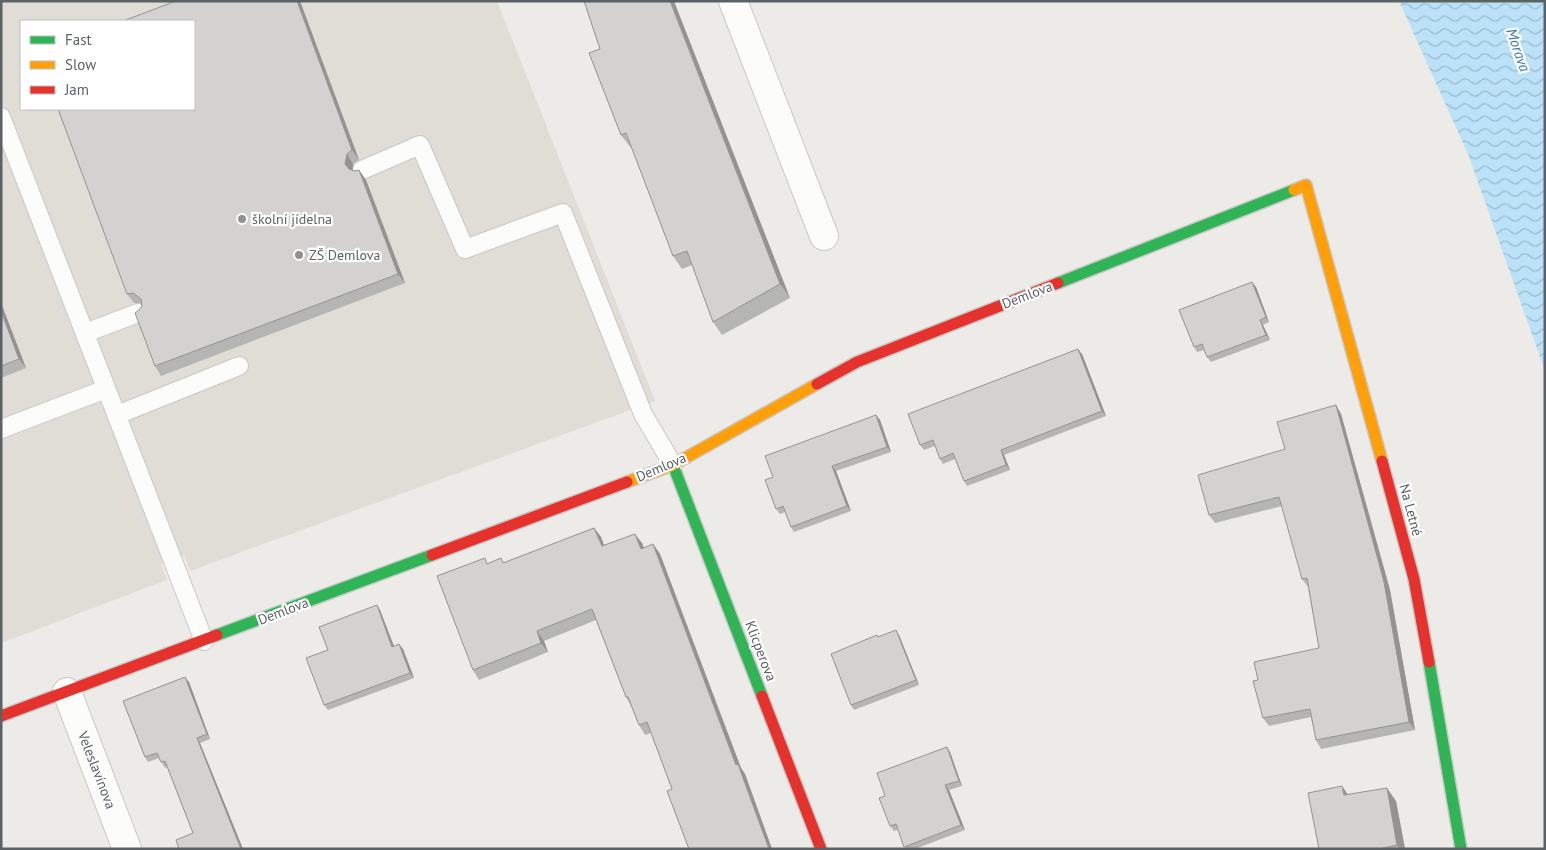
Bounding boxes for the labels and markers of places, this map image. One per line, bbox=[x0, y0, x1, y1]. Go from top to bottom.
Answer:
place label: školní jídelna bbox=[252, 210, 332, 228]
marker: školní jídelna bbox=[236, 213, 248, 225]
place label: ZŠ Demlova bbox=[309, 246, 381, 264]
marker: ZŠ Demlova bbox=[293, 249, 305, 261]

